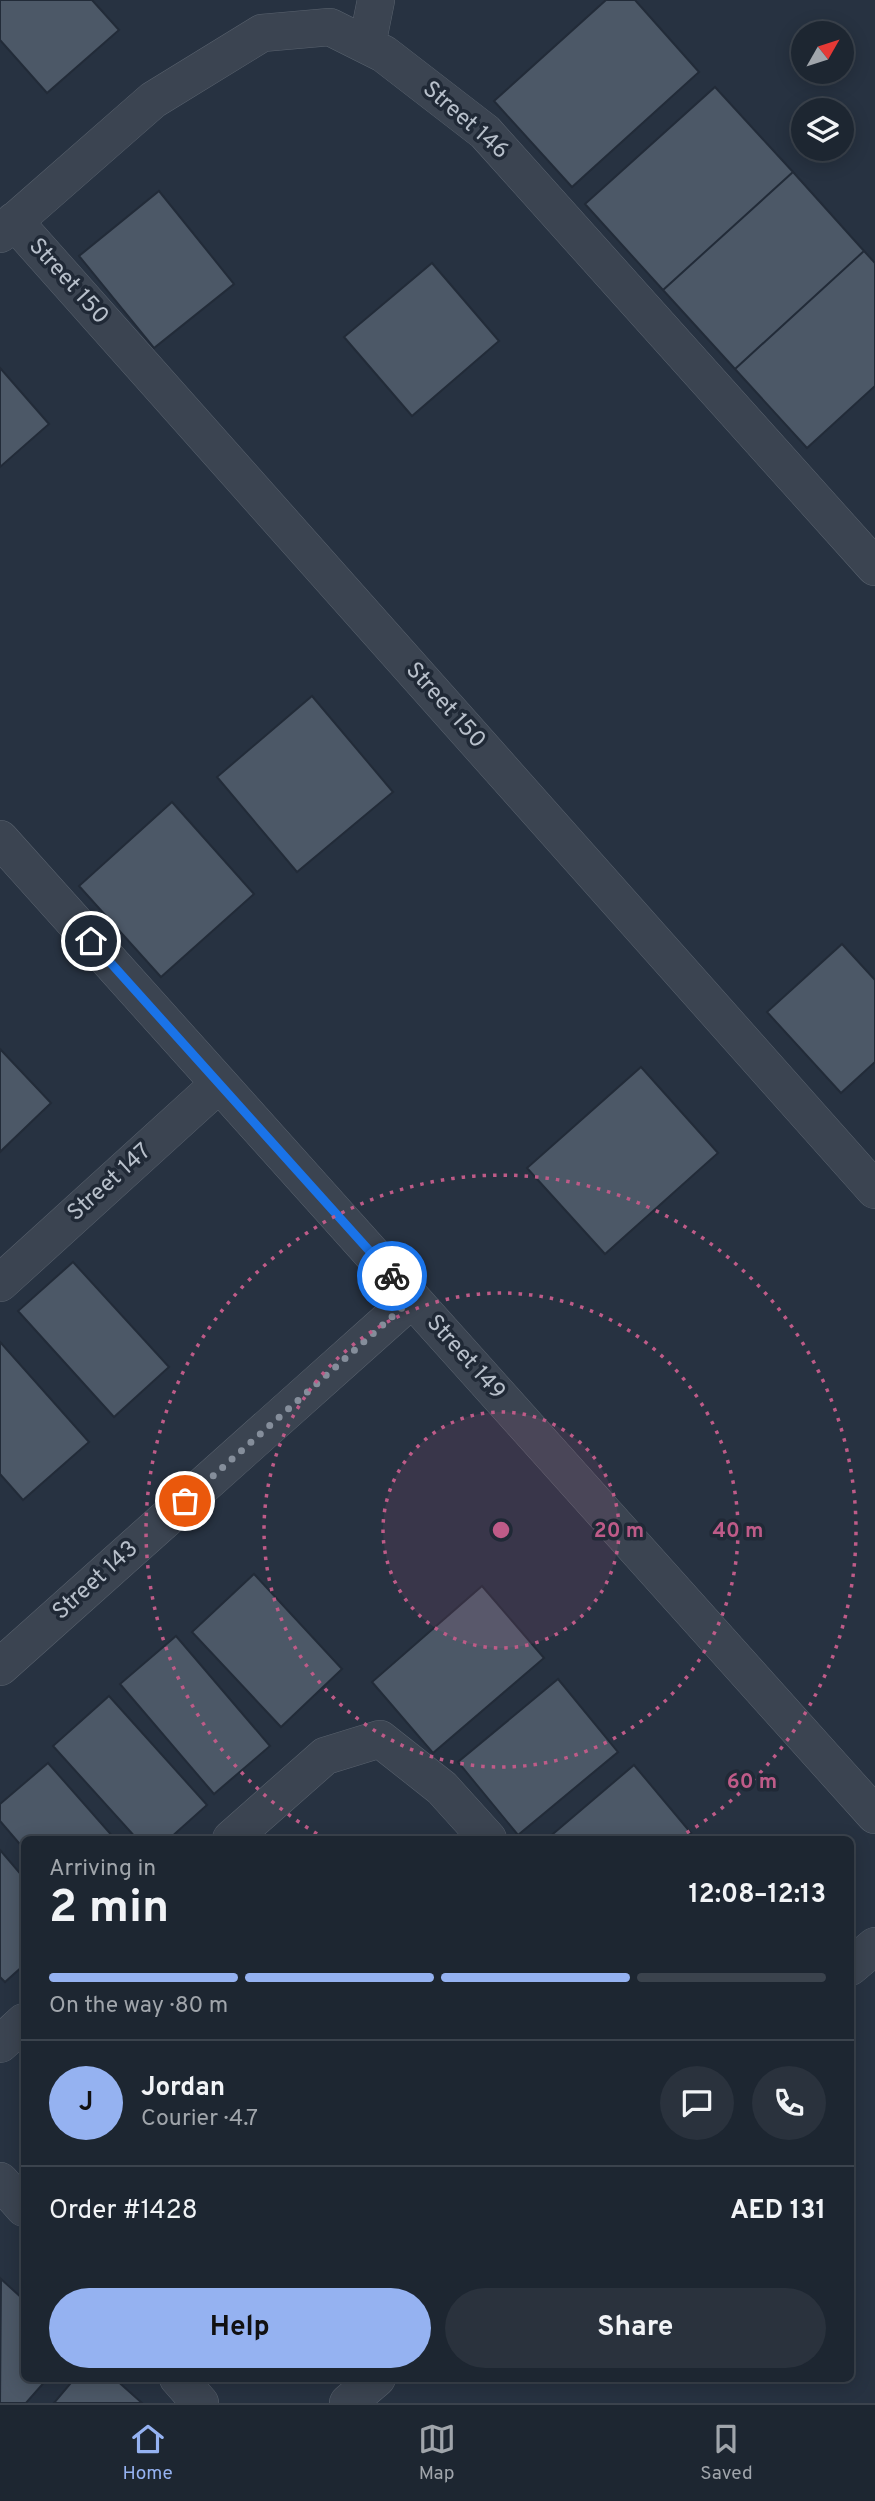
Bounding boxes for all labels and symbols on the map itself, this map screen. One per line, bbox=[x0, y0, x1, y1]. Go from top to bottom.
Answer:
north arrow bbox=[791, 21, 854, 84]
street label: Street 146 bbox=[416, 76, 514, 166]
street label: Street 150 bbox=[22, 233, 114, 331]
street label: Street 150 bbox=[399, 657, 491, 755]
pin bbox=[61, 911, 121, 971]
street label: Street 147 bbox=[62, 1138, 158, 1228]
courier bbox=[357, 1241, 427, 1311]
street label: Street 149 bbox=[419, 1309, 511, 1407]
pin bbox=[155, 1471, 215, 1531]
centre of rings bbox=[489, 1518, 513, 1542]
text: 20 m bbox=[594, 1518, 644, 1545]
text: 40 m bbox=[713, 1518, 763, 1545]
street label: Street 143 bbox=[47, 1535, 145, 1627]
text: 60 m bbox=[727, 1769, 777, 1796]

